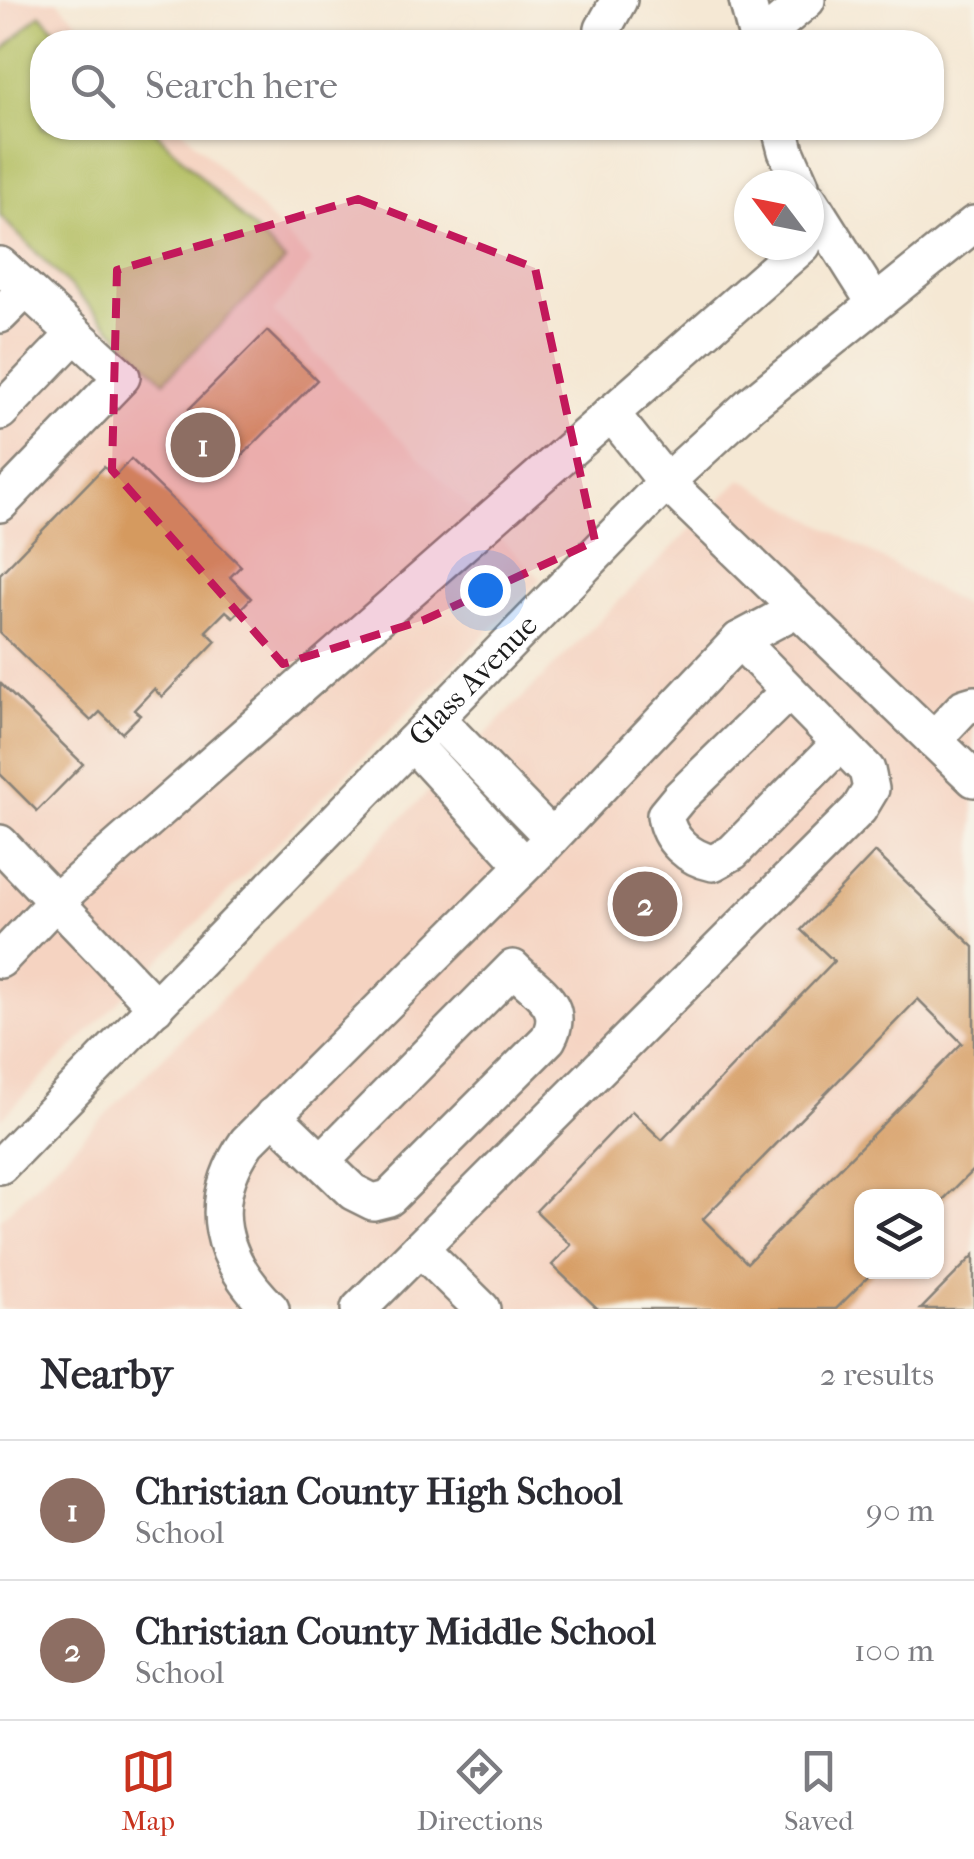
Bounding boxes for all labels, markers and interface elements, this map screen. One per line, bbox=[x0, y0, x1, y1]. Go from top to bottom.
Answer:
search box bbox=[30, 30, 944, 140]
icon: search bbox=[65, 58, 120, 113]
text: Search here bbox=[145, 63, 338, 108]
north arrow bbox=[734, 170, 824, 260]
pin: 1 bbox=[170, 408, 236, 482]
your location bbox=[460, 565, 511, 616]
street label: Glass Avenue bbox=[402, 607, 545, 753]
pin: 2 bbox=[612, 866, 678, 942]
map controls bbox=[854, 1189, 944, 1279]
button: layers bbox=[854, 1189, 944, 1279]
text: Nearby bbox=[40, 1350, 172, 1399]
text: 2 results bbox=[820, 1356, 934, 1393]
text: Christian County High School bbox=[135, 1469, 623, 1514]
text: 1 bbox=[67, 1492, 78, 1529]
text: 90 m bbox=[866, 1492, 934, 1529]
text: School bbox=[135, 1514, 224, 1551]
text: Christian County Middle School bbox=[135, 1609, 656, 1654]
text: 2 bbox=[64, 1632, 81, 1669]
text: 100 m bbox=[854, 1632, 934, 1669]
text: School bbox=[135, 1654, 224, 1691]
tab: Map bbox=[121, 1744, 176, 1837]
tab: Directions bbox=[417, 1744, 543, 1837]
tab: Saved bbox=[784, 1744, 853, 1837]

